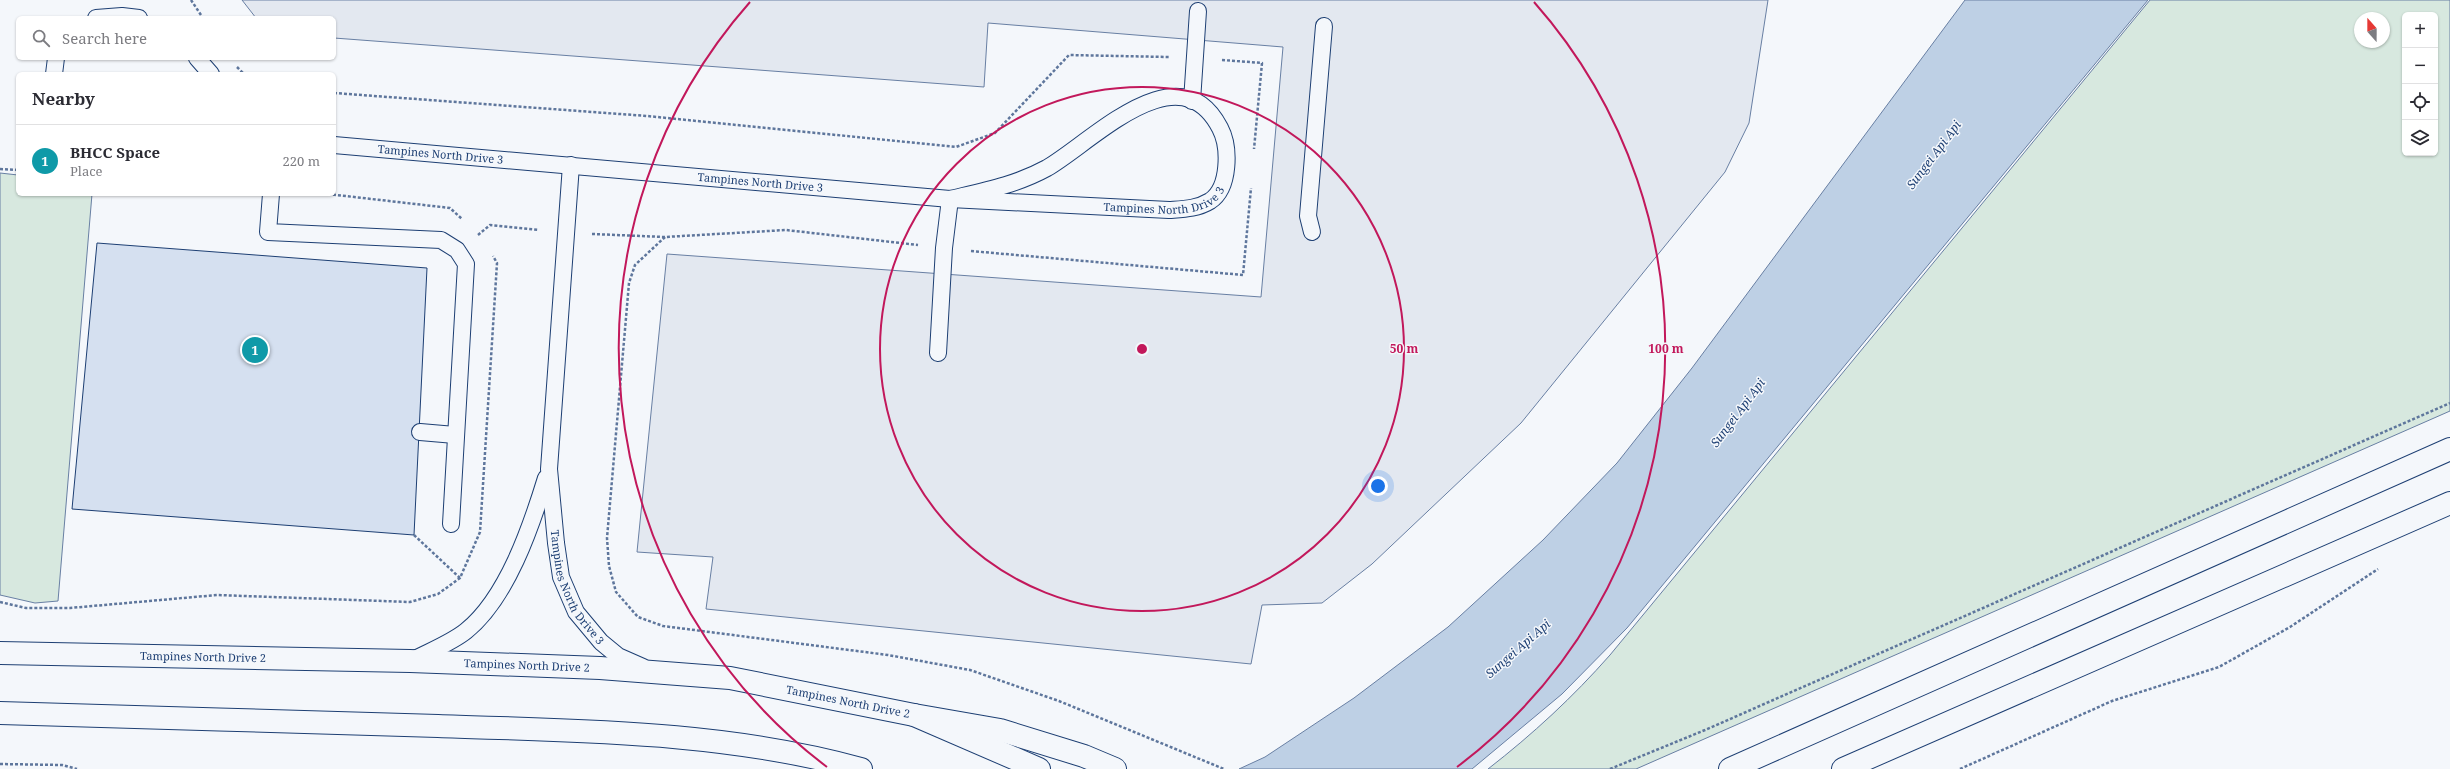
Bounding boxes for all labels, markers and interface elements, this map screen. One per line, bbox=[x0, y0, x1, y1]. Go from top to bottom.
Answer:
north arrow bbox=[2354, 12, 2390, 48]
map controls bbox=[2402, 12, 2438, 156]
button: + bbox=[2402, 12, 2438, 48]
search box bbox=[16, 16, 336, 60]
icon: search bbox=[30, 27, 52, 49]
text: Search here bbox=[62, 28, 147, 48]
button: − bbox=[2402, 48, 2438, 84]
button: locate bbox=[2402, 84, 2438, 120]
text: Nearby bbox=[32, 87, 95, 110]
water label: Sungei Api Api bbox=[1902, 117, 1965, 192]
button: layers bbox=[2402, 120, 2438, 156]
street label: Tampines North Drive 3 bbox=[377, 141, 504, 167]
text: BHCC Space bbox=[70, 142, 160, 162]
text: 1 bbox=[41, 152, 49, 170]
text: 220 m bbox=[283, 152, 320, 170]
text: Place bbox=[70, 162, 103, 180]
street label: Tampines North Drive 3 bbox=[697, 169, 824, 195]
street label: Tampines North Drive 3 bbox=[1103, 184, 1227, 217]
pin: 1 bbox=[242, 335, 268, 365]
text: 50 m bbox=[1390, 340, 1418, 357]
text: 100 m bbox=[1648, 340, 1684, 357]
centre of rings bbox=[1135, 342, 1149, 356]
water label: Sungei Api Api bbox=[1706, 375, 1769, 450]
your location bbox=[1368, 476, 1388, 496]
street label: Tampines North Drive 3 bbox=[548, 529, 608, 647]
water label: Sungei Api Api bbox=[1481, 615, 1554, 682]
street label: Tampines North Drive 2 bbox=[140, 648, 266, 665]
street label: Tampines North Drive 2 bbox=[464, 655, 590, 675]
street label: Tampines North Drive 2 bbox=[785, 681, 911, 721]

